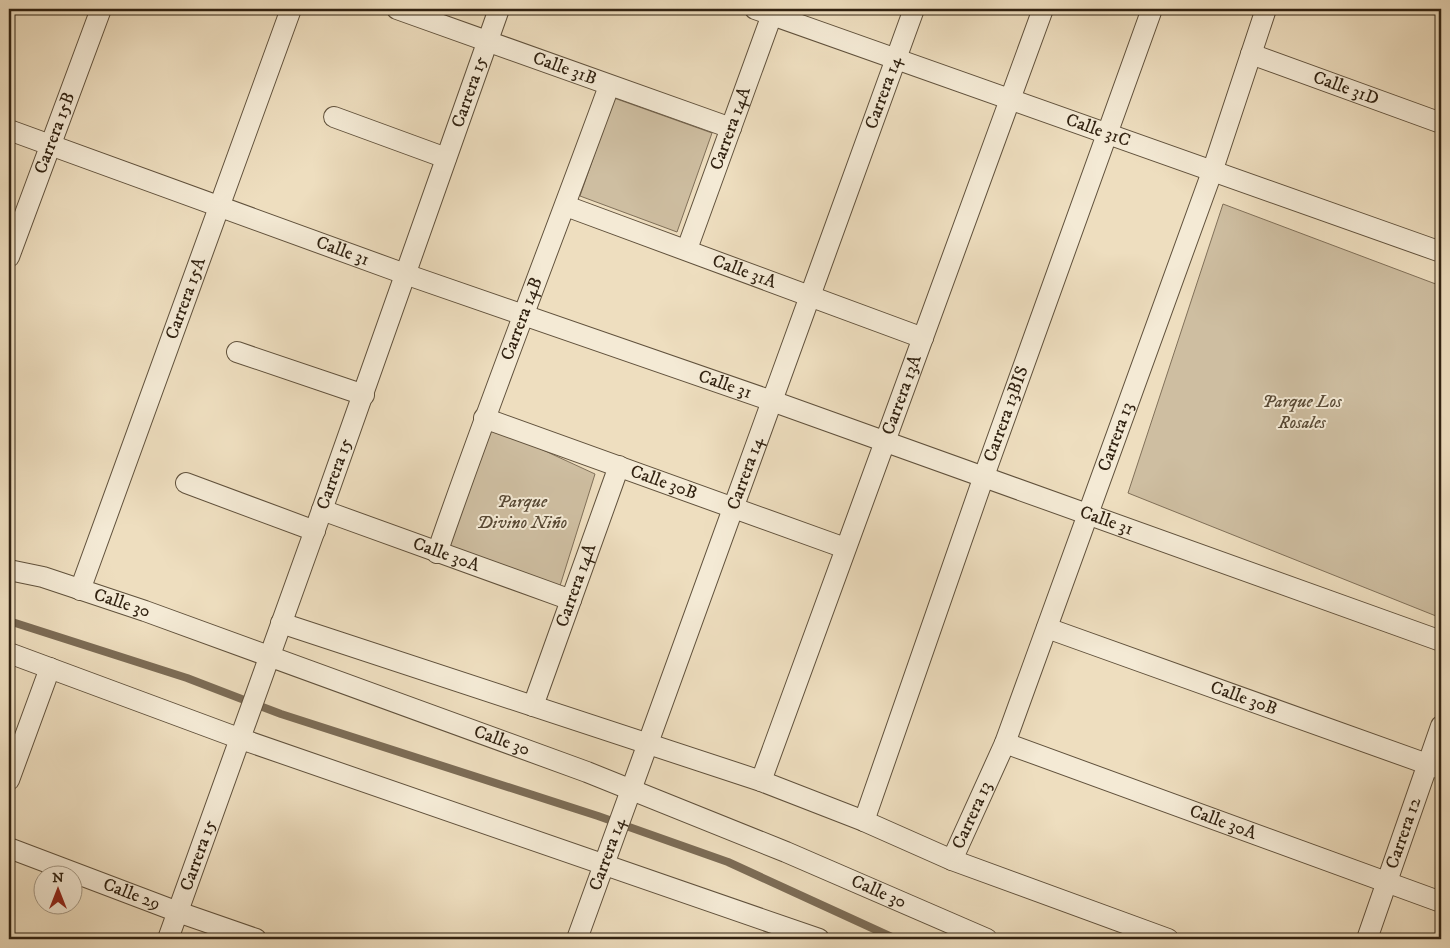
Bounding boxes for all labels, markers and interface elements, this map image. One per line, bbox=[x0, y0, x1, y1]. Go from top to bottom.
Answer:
street label: Calle 31B bbox=[530, 47, 600, 90]
street label: Carrera 15 bbox=[447, 53, 492, 131]
street label: Carrera 14 bbox=[860, 53, 907, 132]
street label: Calle 31D bbox=[1310, 66, 1382, 111]
street label: Carrera 14A bbox=[705, 83, 756, 173]
street label: Carrera 15B bbox=[30, 89, 80, 177]
street label: Calle 31C bbox=[1063, 109, 1133, 152]
street label: Calle 31 bbox=[313, 232, 372, 271]
street label: Calle 31A bbox=[709, 250, 780, 294]
street label: Carrera 15A bbox=[161, 254, 211, 343]
street label: Carrera 14B bbox=[496, 274, 548, 364]
street label: Carrera 13A bbox=[877, 351, 927, 438]
street label: Carrera 13BIS bbox=[979, 363, 1034, 465]
street label: Calle 31 bbox=[695, 365, 755, 404]
park label: Parque Los Rosales bbox=[1262, 391, 1342, 434]
street label: Carrera 13 bbox=[1093, 399, 1139, 475]
street label: Carrera 14 bbox=[722, 434, 769, 513]
street label: Carrera 15 bbox=[312, 435, 358, 513]
street label: Calle 30B bbox=[627, 461, 700, 505]
park label: Parque Divino Niño bbox=[477, 491, 568, 534]
street label: Calle 31 bbox=[1077, 501, 1136, 541]
street label: Calle 30A bbox=[410, 533, 483, 577]
street label: Carrera 14A bbox=[551, 540, 601, 630]
street label: Calle 30 bbox=[91, 584, 153, 623]
street label: Calle 30B bbox=[1207, 676, 1280, 720]
street label: Calle 30 bbox=[471, 721, 533, 761]
street label: Carrera 13 bbox=[947, 778, 997, 853]
street label: Carrera 12 bbox=[1381, 794, 1426, 872]
street label: Calle 30A bbox=[1186, 800, 1260, 845]
street label: Carrera 14 bbox=[584, 814, 631, 894]
street label: Carrera 15 bbox=[175, 817, 221, 894]
north arrow bbox=[32, 866, 82, 916]
text: N bbox=[52, 869, 64, 887]
street label: Calle 30 bbox=[848, 870, 910, 914]
street label: Calle 29 bbox=[100, 874, 163, 915]

